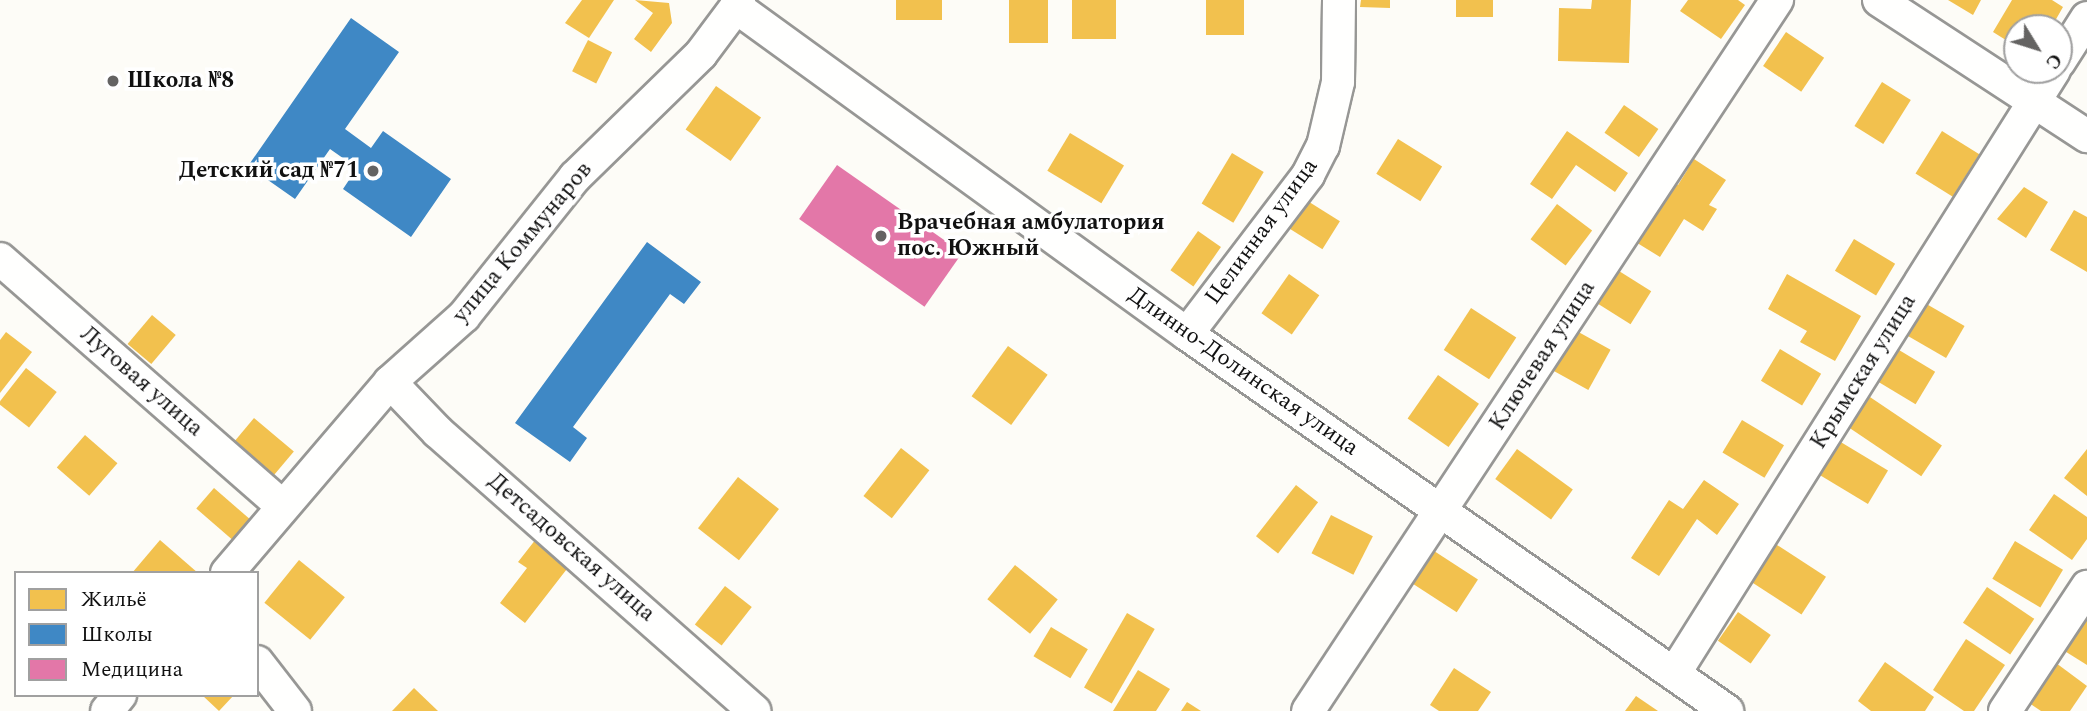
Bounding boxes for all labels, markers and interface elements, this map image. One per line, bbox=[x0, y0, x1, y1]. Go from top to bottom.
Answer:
north arrow bbox=[2003, 14, 2073, 84]
text: С bbox=[2038, 47, 2069, 75]
place label: Школа №8 bbox=[127, 67, 234, 95]
marker: Школа №8 bbox=[105, 73, 121, 89]
street label: Целинная улица bbox=[1200, 154, 1324, 310]
place label: Детский сад №71 bbox=[179, 157, 359, 185]
street label: улица Коммунаров bbox=[448, 157, 598, 329]
marker: Детский сад №71 bbox=[365, 163, 381, 179]
place label: Врачебная амбулатория пос. Южный bbox=[897, 209, 1165, 263]
marker: Врачебная амбулатория пос. Южный bbox=[871, 226, 891, 246]
street label: Ключевая улица bbox=[1484, 276, 1602, 436]
street label: Длинно-Долинская улица bbox=[1122, 282, 1364, 462]
street label: Крымская улица bbox=[1805, 289, 1923, 455]
street label: Луговая улица bbox=[74, 321, 208, 443]
street label: Детсадовская улица bbox=[482, 468, 660, 628]
legend bbox=[14, 571, 259, 697]
text: Жильё bbox=[81, 584, 147, 616]
text: Школы bbox=[81, 619, 153, 651]
text: Медицина bbox=[81, 654, 183, 686]

